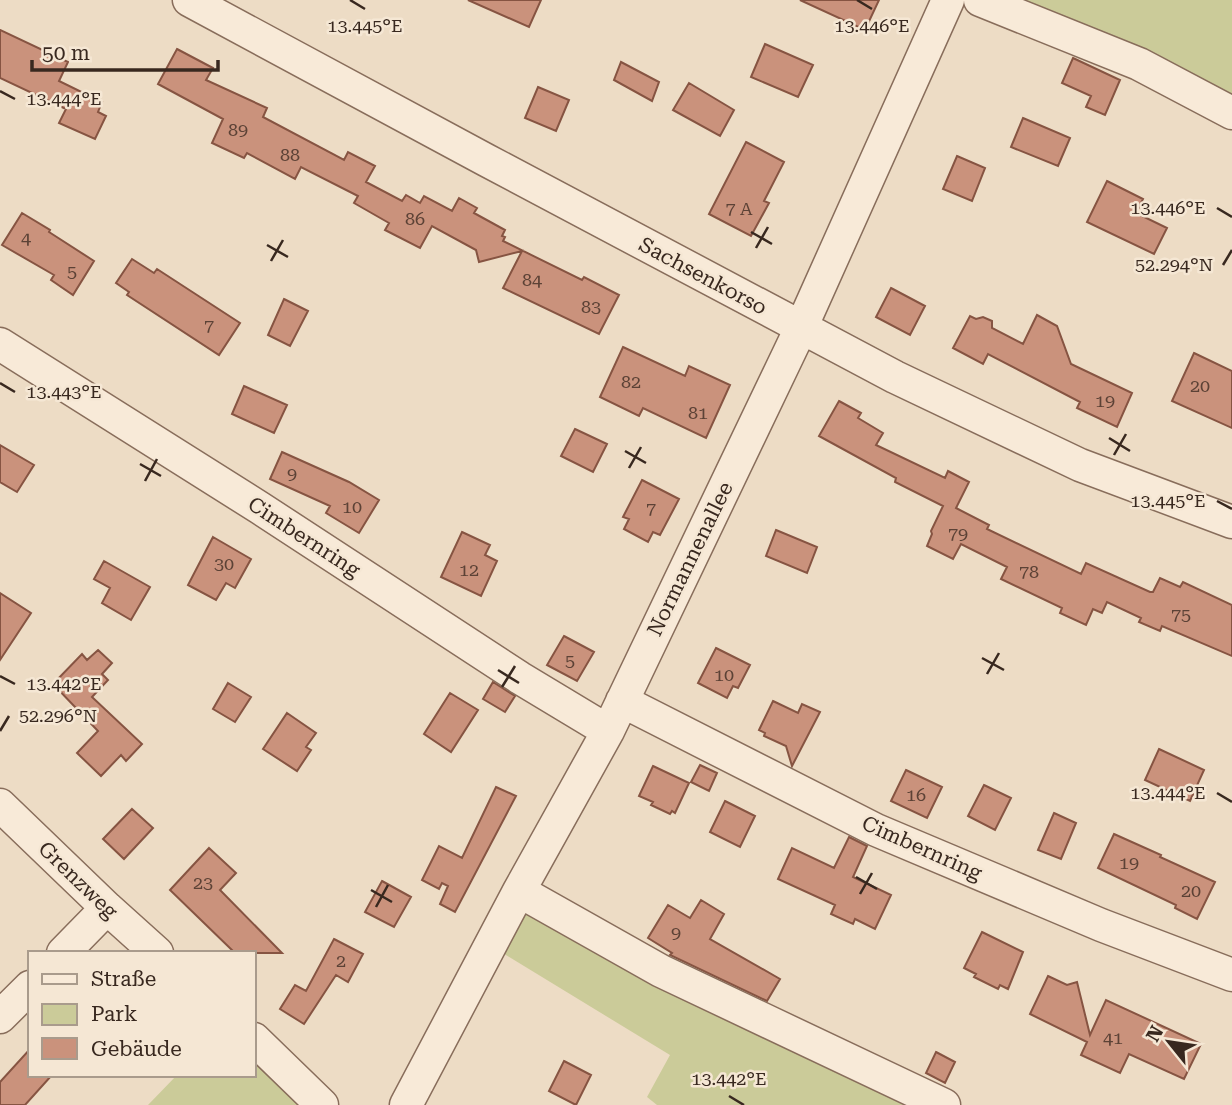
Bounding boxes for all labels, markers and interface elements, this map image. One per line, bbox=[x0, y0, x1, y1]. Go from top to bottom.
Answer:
text: 13.445°E bbox=[327, 15, 403, 36]
text: 13.446°E bbox=[834, 15, 910, 36]
scale bar bbox=[32, 28, 217, 72]
text: 50 m bbox=[42, 41, 90, 65]
text: 13.444°E bbox=[26, 88, 102, 109]
house number: 89 bbox=[228, 119, 248, 140]
house number: 88 bbox=[280, 144, 300, 165]
text: 13.446°E bbox=[1130, 197, 1206, 218]
house number: 7 A bbox=[725, 198, 753, 219]
house number: 86 bbox=[405, 208, 425, 229]
house number: 4 bbox=[21, 227, 31, 248]
street label: Sachsenkorso bbox=[635, 232, 771, 320]
text: 52.294°N bbox=[1135, 254, 1213, 275]
house number: 5 bbox=[67, 261, 77, 282]
house number: 84 bbox=[522, 269, 542, 290]
house number: 83 bbox=[581, 296, 601, 317]
house number: 7 bbox=[204, 315, 214, 336]
house number: 82 bbox=[621, 371, 641, 392]
house number: 20 bbox=[1190, 375, 1210, 396]
text: 13.443°E bbox=[26, 381, 102, 402]
house number: 19 bbox=[1095, 390, 1115, 411]
house number: 81 bbox=[688, 402, 708, 423]
house number: 9 bbox=[287, 463, 297, 484]
street label: Normannenallee bbox=[642, 478, 738, 640]
text: 13.445°E bbox=[1130, 490, 1206, 511]
street label: Cimbernring bbox=[243, 492, 365, 582]
house number: 10 bbox=[342, 496, 362, 517]
house number: 7 bbox=[646, 498, 656, 519]
house number: 79 bbox=[948, 523, 968, 544]
house number: 30 bbox=[214, 553, 234, 574]
house number: 12 bbox=[459, 559, 479, 580]
house number: 78 bbox=[1019, 561, 1039, 582]
house number: 75 bbox=[1171, 604, 1191, 625]
house number: 5 bbox=[565, 650, 575, 671]
house number: 10 bbox=[714, 664, 734, 685]
text: 13.442°E bbox=[26, 673, 102, 694]
text: 52.296°N bbox=[19, 705, 97, 726]
text: 13.444°E bbox=[1130, 782, 1206, 803]
house number: 16 bbox=[906, 784, 926, 805]
street label: Cimbernring bbox=[858, 811, 986, 885]
street label: Grenzweg bbox=[34, 837, 122, 924]
house number: 19 bbox=[1119, 852, 1139, 873]
house number: 23 bbox=[193, 872, 213, 893]
house number: 20 bbox=[1181, 880, 1201, 901]
house number: 9 bbox=[671, 922, 681, 943]
house number: 2 bbox=[336, 950, 346, 971]
legend bbox=[28, 951, 256, 1077]
text: Straße bbox=[91, 967, 156, 991]
text: Park bbox=[91, 1002, 137, 1026]
north arrow bbox=[1134, 1007, 1204, 1077]
text: N bbox=[1141, 1021, 1169, 1046]
house number: 41 bbox=[1103, 1027, 1123, 1048]
text: Gebäude bbox=[91, 1037, 182, 1061]
text: 13.442°E bbox=[691, 1068, 767, 1089]

